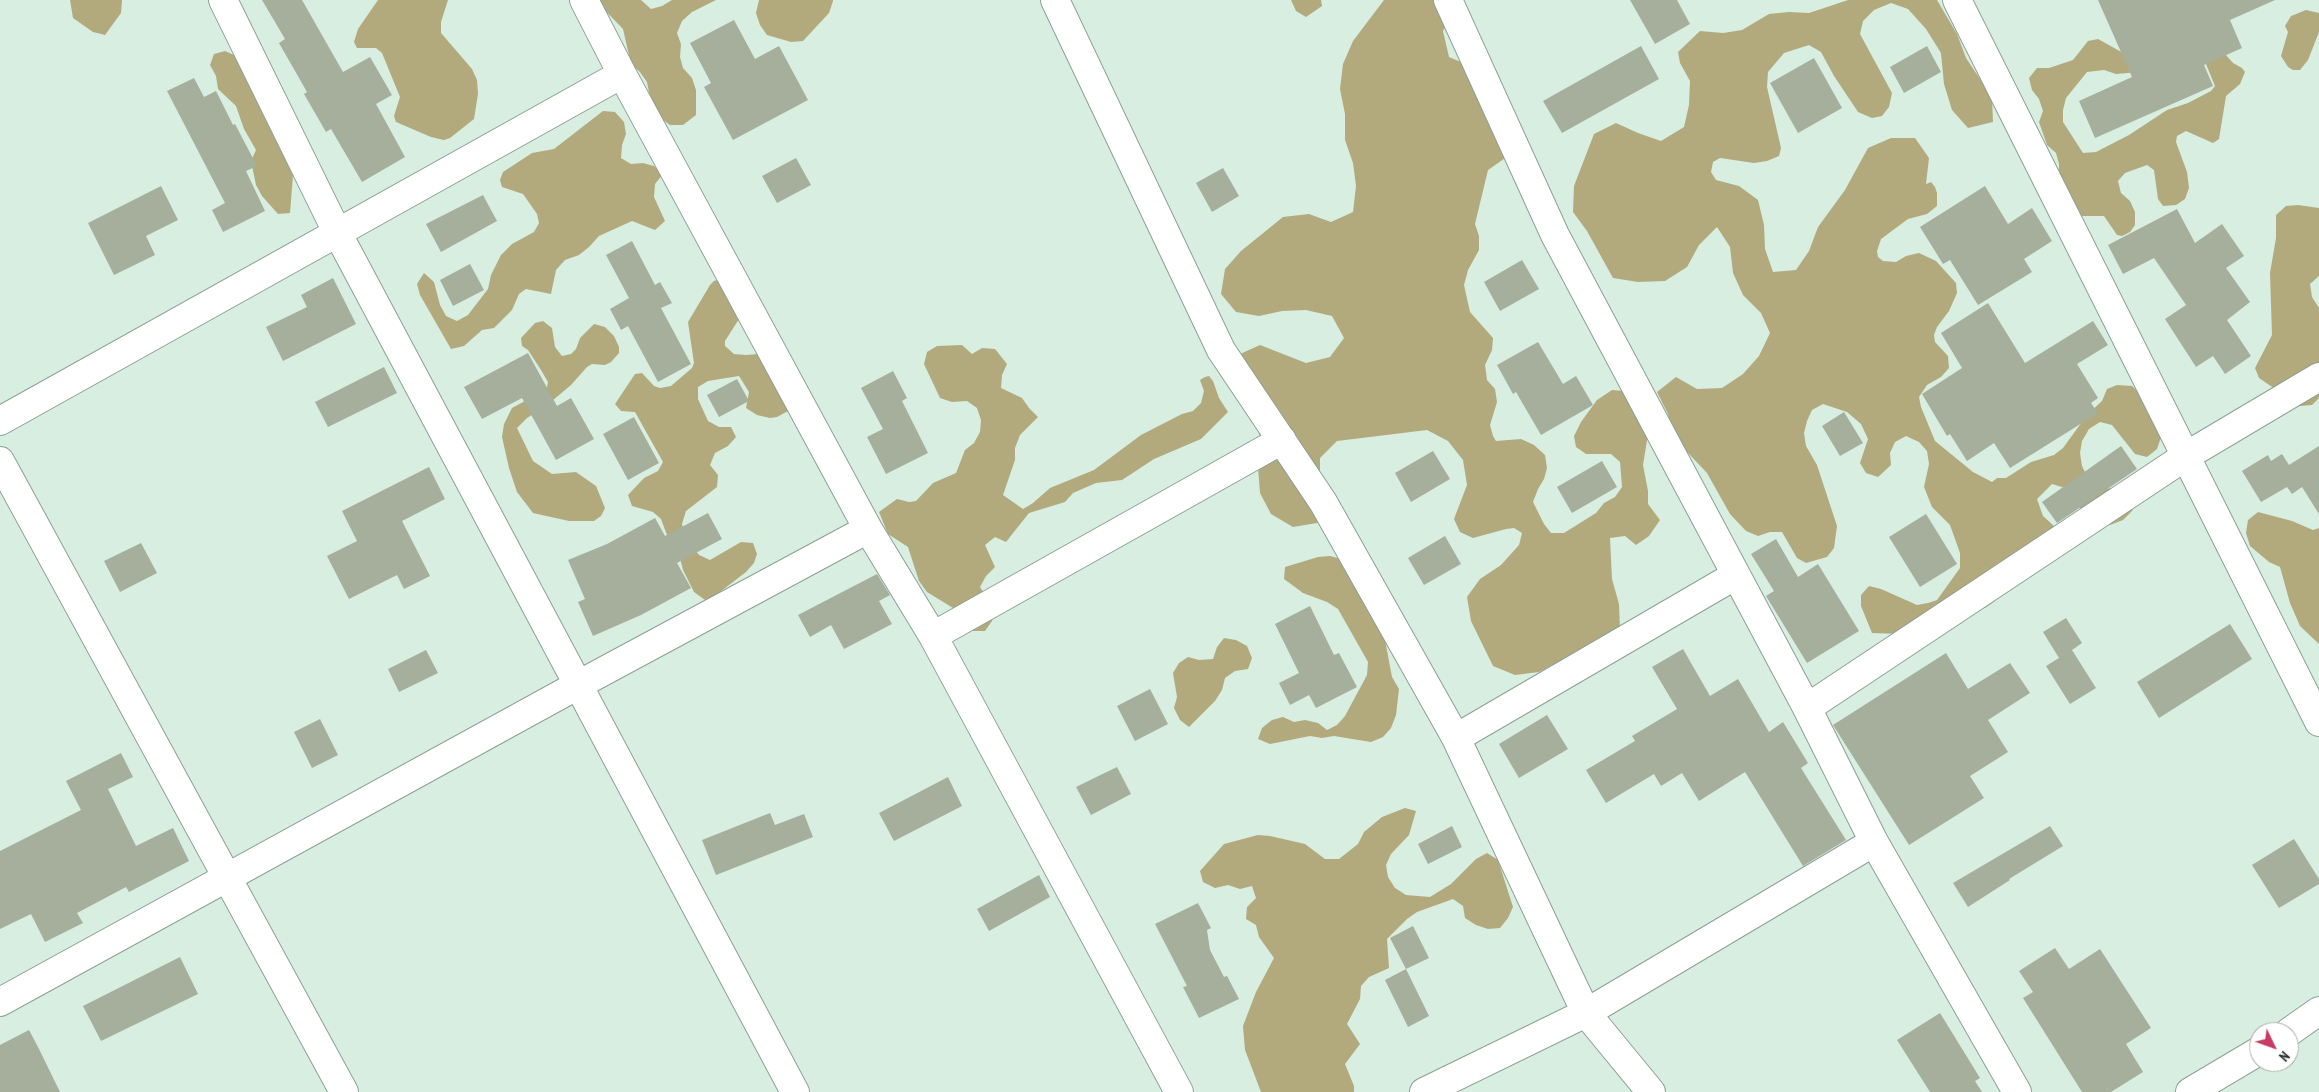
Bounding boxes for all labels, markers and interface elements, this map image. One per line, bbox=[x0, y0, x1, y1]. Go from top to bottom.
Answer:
north arrow bbox=[2249, 1022, 2299, 1072]
text: N bbox=[2275, 1048, 2294, 1065]

